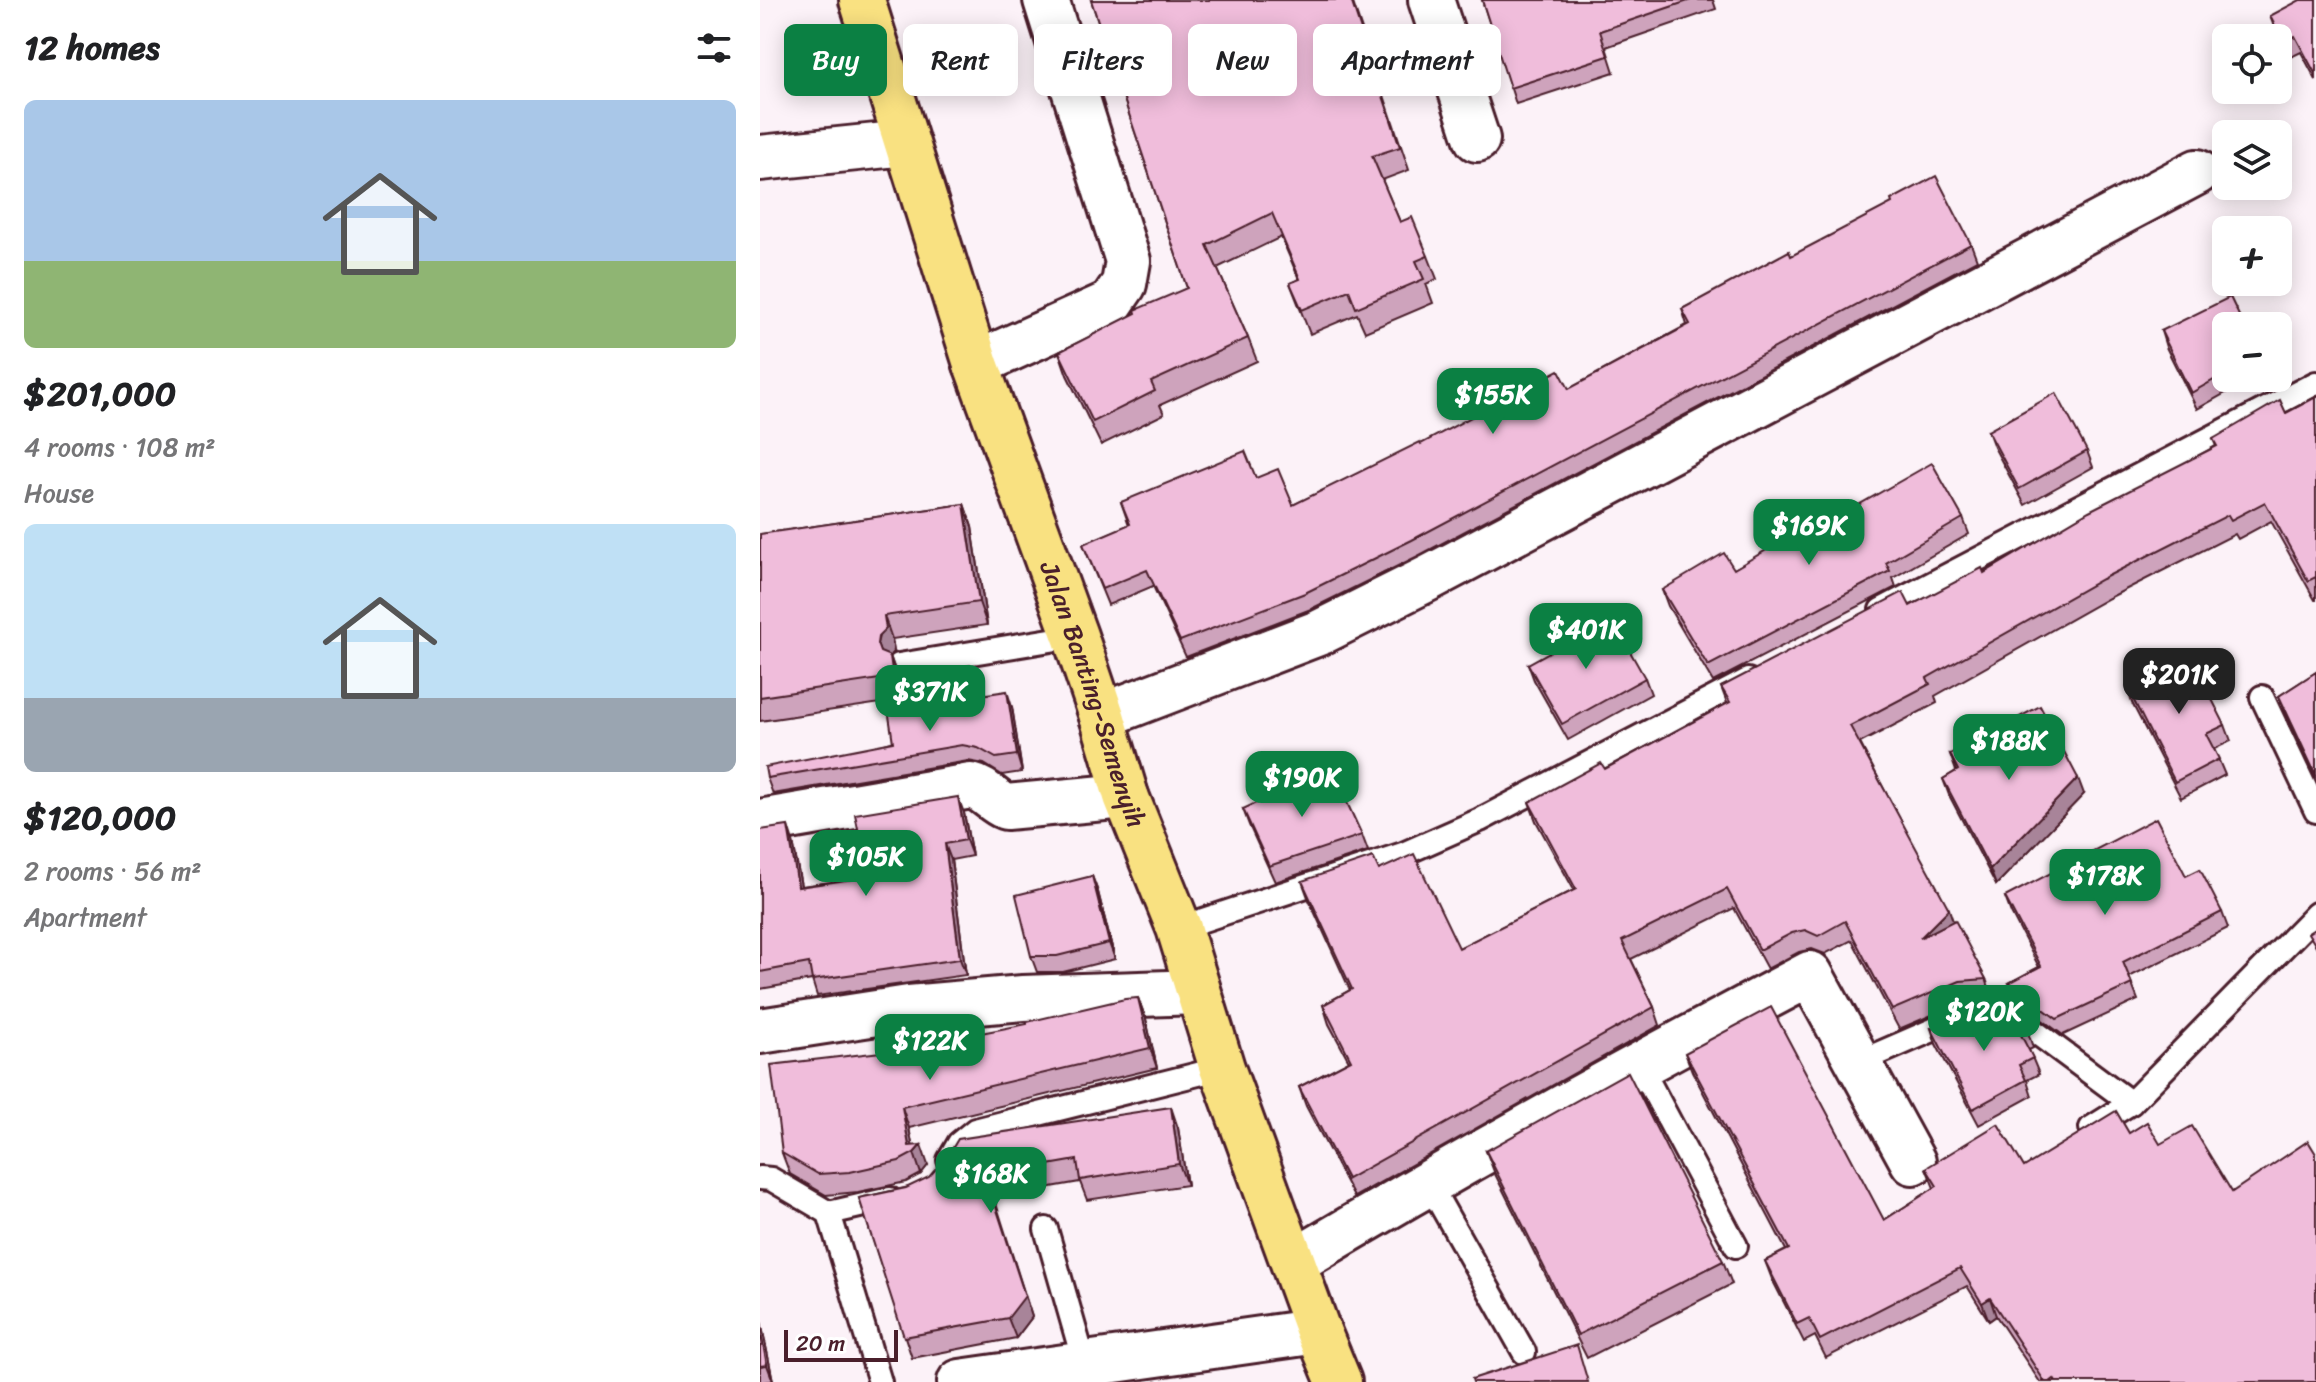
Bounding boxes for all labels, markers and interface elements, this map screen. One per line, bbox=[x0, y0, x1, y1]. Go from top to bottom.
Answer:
text: 12 homes bbox=[24, 18, 160, 78]
chip: Buy bbox=[784, 24, 887, 96]
chip: Rent bbox=[903, 24, 1018, 96]
chip: Filters bbox=[1034, 24, 1172, 96]
chip: New bbox=[1188, 24, 1297, 96]
chip: Apartment bbox=[1313, 24, 1501, 96]
map controls bbox=[2212, 24, 2292, 392]
button: locate bbox=[2212, 24, 2292, 104]
icon: filters bbox=[692, 26, 736, 70]
button: layers bbox=[2212, 120, 2292, 200]
icon: home bbox=[308, 152, 452, 296]
button: + bbox=[2212, 216, 2292, 296]
button: − bbox=[2212, 312, 2292, 392]
text: $201,000 bbox=[24, 364, 176, 424]
pin: $155K bbox=[1437, 368, 1549, 436]
text: $155K bbox=[1455, 371, 1531, 417]
text: 4 rooms · 108 m² bbox=[24, 424, 215, 470]
text: House bbox=[24, 470, 94, 516]
pin: $169K bbox=[1753, 499, 1865, 567]
text: $169K bbox=[1771, 502, 1847, 548]
street label: Jalan Banting-Semenyih bbox=[1026, 554, 1159, 835]
icon: home bbox=[308, 576, 452, 720]
pin: $401K bbox=[1530, 603, 1642, 671]
text: $401K bbox=[1547, 606, 1625, 652]
pin: $201K bbox=[2123, 648, 2235, 716]
text: $201K bbox=[2141, 651, 2217, 697]
pin: $371K bbox=[874, 665, 986, 733]
text: $371K bbox=[893, 668, 967, 714]
pin: $188K bbox=[1953, 714, 2065, 782]
text: $188K bbox=[1971, 717, 2047, 763]
pin: $190K bbox=[1246, 751, 1358, 819]
text: $190K bbox=[1264, 754, 1340, 800]
text: $120,000 bbox=[24, 788, 176, 848]
pin: $105K bbox=[810, 830, 922, 898]
text: $105K bbox=[828, 833, 904, 879]
text: 2 rooms · 56 m² bbox=[24, 848, 202, 894]
pin: $178K bbox=[2049, 849, 2161, 917]
text: $178K bbox=[2068, 852, 2142, 898]
text: Apartment bbox=[24, 894, 147, 940]
pin: $120K bbox=[1928, 985, 2040, 1053]
text: $120K bbox=[1946, 988, 2022, 1034]
pin: $122K bbox=[874, 1014, 986, 1082]
text: $122K bbox=[893, 1017, 967, 1063]
pin: $168K bbox=[935, 1147, 1047, 1215]
text: $168K bbox=[954, 1150, 1028, 1196]
text: 20 m bbox=[796, 1324, 845, 1363]
scale bar bbox=[784, 1326, 898, 1362]

